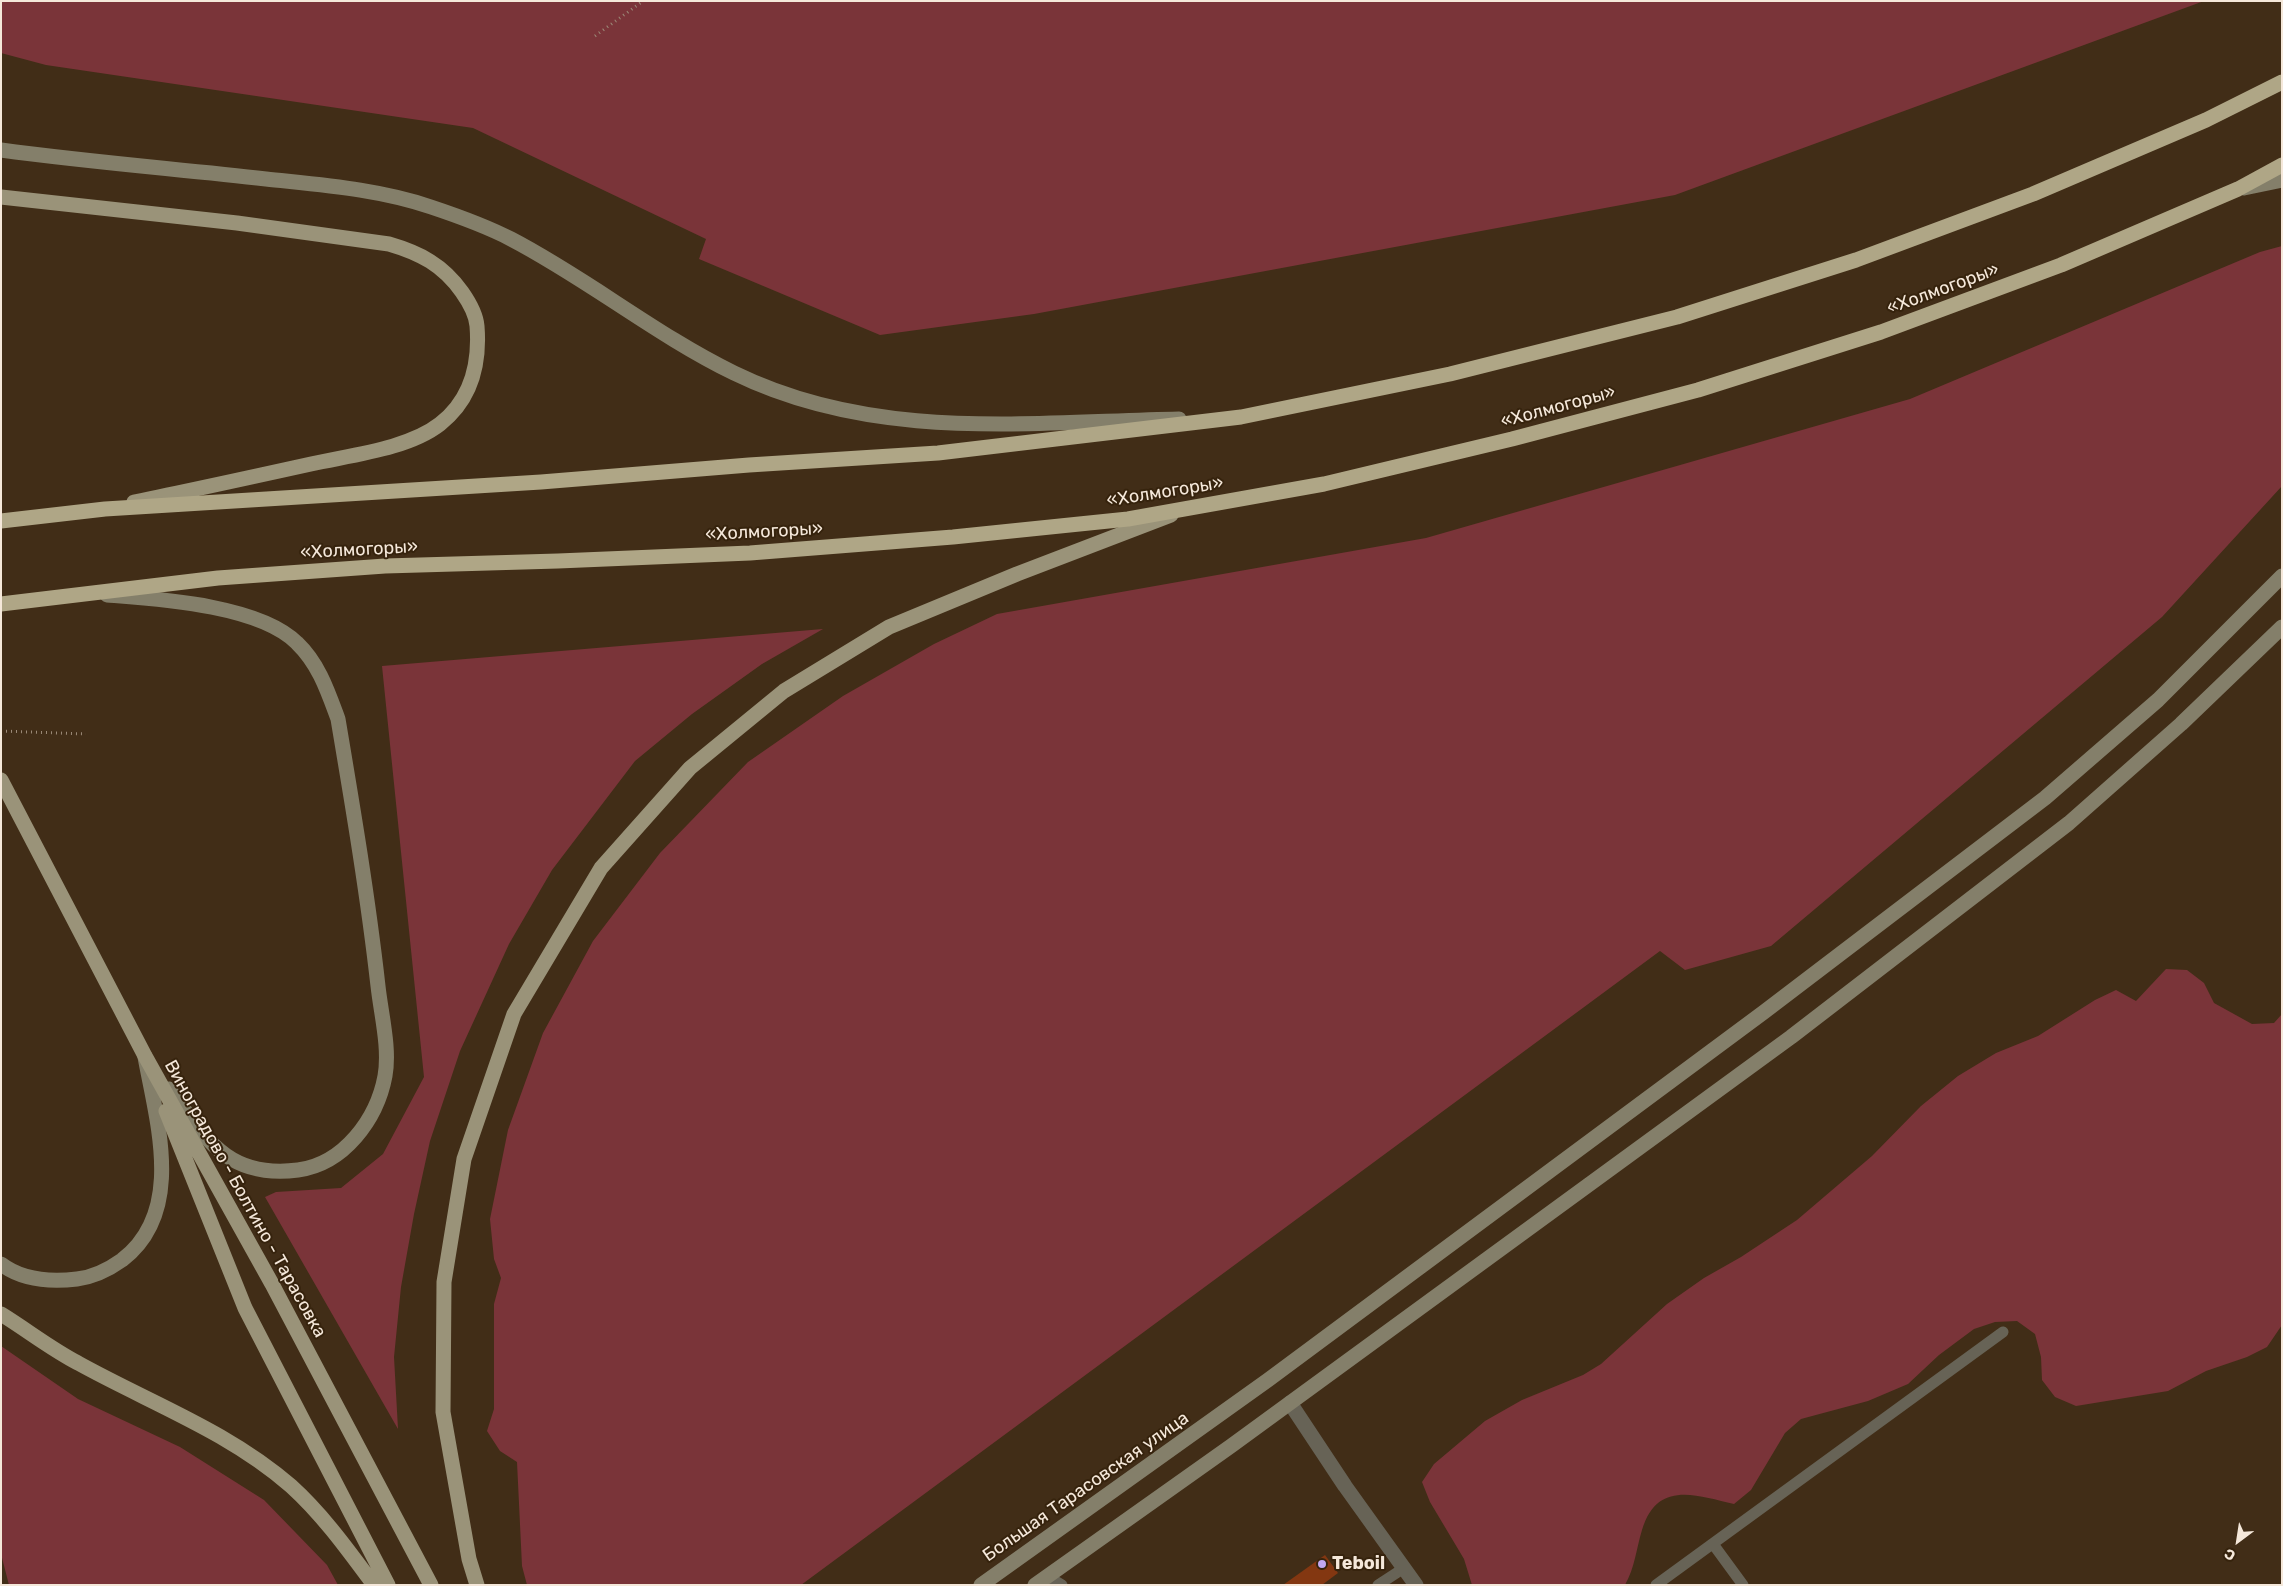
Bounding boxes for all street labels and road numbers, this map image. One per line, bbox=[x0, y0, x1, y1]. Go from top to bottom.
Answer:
street label: «Холмогоры» bbox=[1884, 259, 2002, 319]
street label: «Холмогоры» bbox=[1498, 381, 1618, 433]
street label: «Холмогоры» bbox=[1105, 472, 1225, 512]
street label: «Холмогоры» bbox=[705, 518, 823, 546]
street label: «Холмогоры» bbox=[300, 536, 418, 564]
street label: Виноградово - Болтино - Тарасовка bbox=[159, 1057, 331, 1341]
street label: Большая Тарасовская улица bbox=[979, 1407, 1193, 1567]

